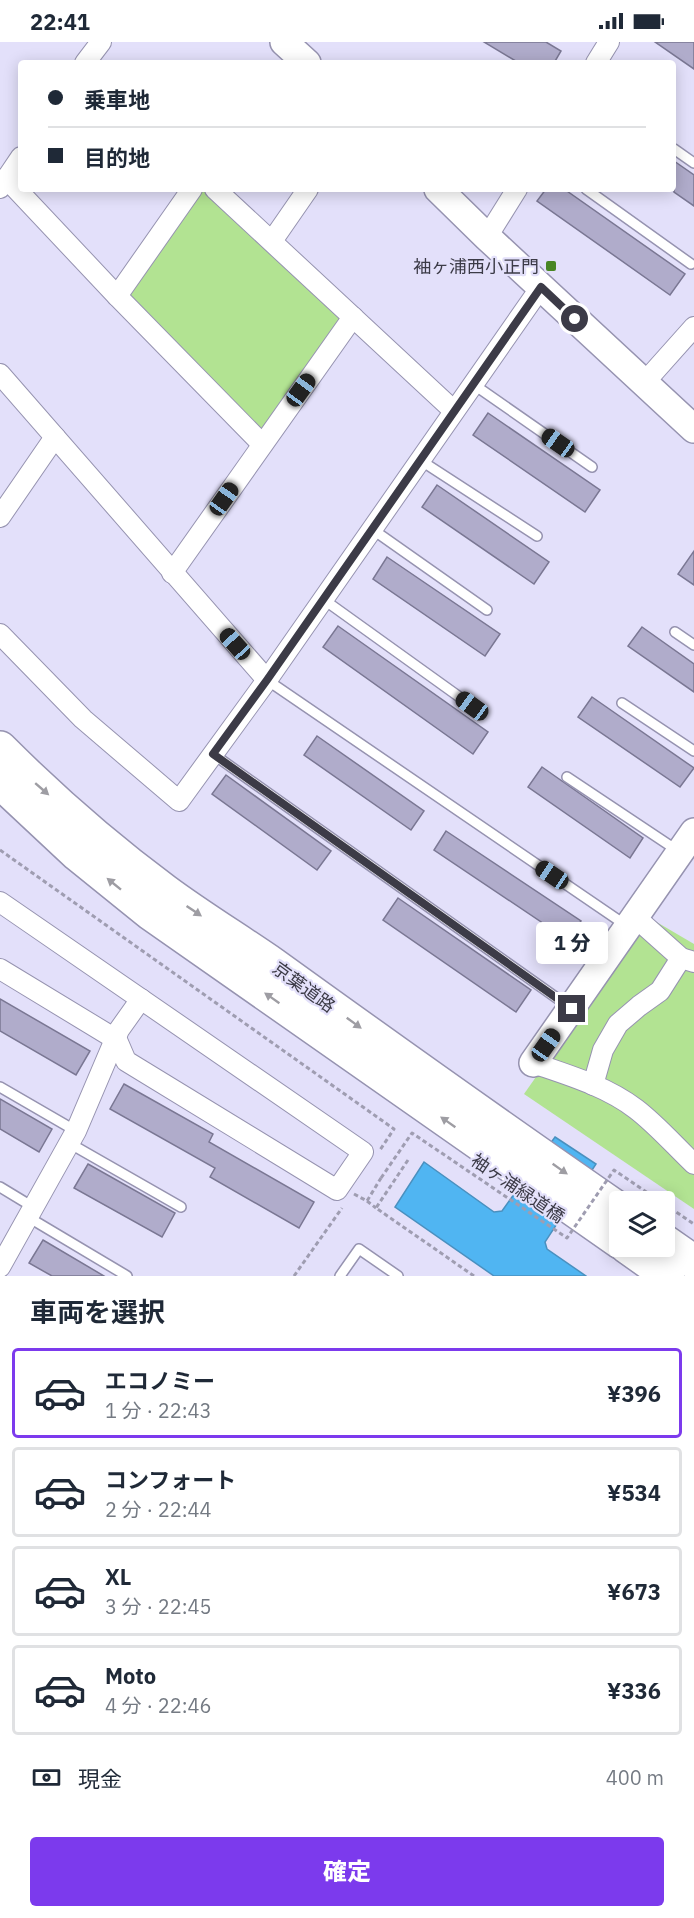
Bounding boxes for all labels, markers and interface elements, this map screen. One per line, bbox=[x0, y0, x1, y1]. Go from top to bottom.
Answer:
text: 22:41 bbox=[30, 7, 90, 36]
text: 乗車地 bbox=[84, 85, 150, 114]
text: 目的地 bbox=[84, 143, 150, 172]
place label: 袖ヶ浦西小正門 bbox=[413, 255, 539, 278]
marker: 袖ヶ浦西小正門 bbox=[544, 259, 558, 273]
route start bbox=[561, 305, 588, 332]
car bbox=[283, 370, 319, 410]
car bbox=[538, 425, 578, 461]
car bbox=[206, 479, 242, 519]
car bbox=[216, 625, 254, 663]
car bbox=[452, 688, 492, 724]
one-way arrow bbox=[34, 782, 50, 795]
car bbox=[532, 857, 572, 893]
one-way arrow bbox=[106, 877, 122, 890]
one-way arrow bbox=[186, 905, 202, 916]
callout: 1 分 bbox=[536, 922, 608, 964]
text: 1 分 bbox=[554, 929, 590, 956]
street label: 京葉道路 bbox=[268, 957, 340, 1017]
one-way arrow bbox=[264, 992, 280, 1004]
route end bbox=[558, 995, 585, 1022]
one-way arrow bbox=[346, 1016, 361, 1028]
car bbox=[528, 1025, 564, 1065]
one-way arrow bbox=[441, 1116, 457, 1128]
street label: 袖ヶ浦緑道橋 bbox=[467, 1148, 569, 1228]
one-way arrow bbox=[551, 1163, 567, 1175]
map controls bbox=[609, 1191, 675, 1257]
button: layers bbox=[609, 1191, 675, 1257]
text: 車両を選択 bbox=[30, 1294, 165, 1329]
icon: car bbox=[33, 1366, 87, 1420]
text: エコノミー bbox=[105, 1366, 215, 1395]
text: ¥396 bbox=[607, 1379, 661, 1408]
text: 1 分 · 22:43 bbox=[105, 1397, 212, 1424]
icon: car bbox=[33, 1465, 87, 1519]
text: コンフォート bbox=[105, 1465, 236, 1494]
text: ¥534 bbox=[607, 1478, 661, 1507]
text: 2 分 · 22:44 bbox=[105, 1496, 212, 1523]
text: XL bbox=[105, 1562, 131, 1591]
icon: car bbox=[33, 1564, 87, 1618]
text: ¥673 bbox=[607, 1577, 661, 1606]
text: 3 分 · 22:45 bbox=[105, 1593, 212, 1620]
text: Moto bbox=[105, 1661, 156, 1690]
icon: car bbox=[33, 1663, 87, 1717]
text: ¥336 bbox=[607, 1676, 661, 1705]
text: 4 分 · 22:46 bbox=[105, 1692, 212, 1719]
icon: cash bbox=[30, 1761, 63, 1794]
text: 現金 bbox=[78, 1764, 122, 1793]
text: 400 m bbox=[606, 1764, 664, 1791]
button: 確定 bbox=[30, 1837, 664, 1906]

